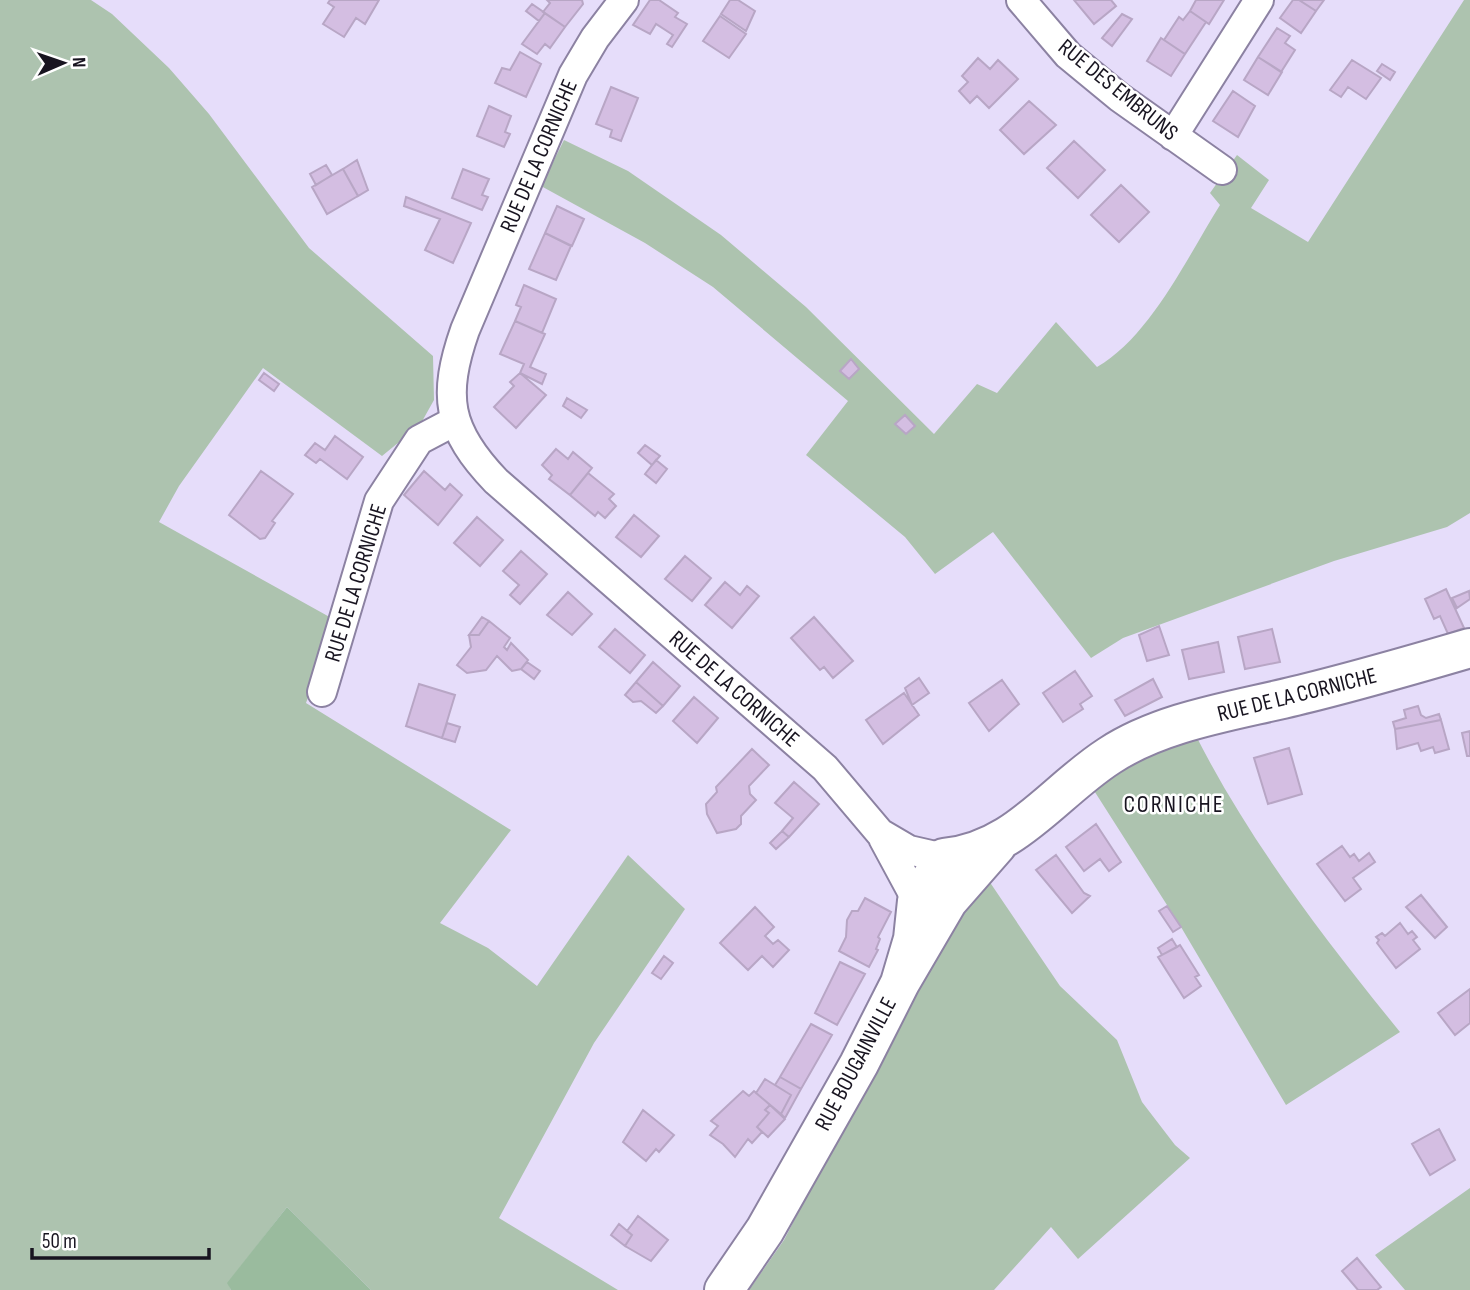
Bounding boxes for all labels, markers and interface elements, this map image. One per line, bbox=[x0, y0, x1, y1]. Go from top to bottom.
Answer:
north arrow bbox=[28, 28, 98, 98]
street label: RUE DES EMBRUNS bbox=[1052, 33, 1184, 147]
text: N bbox=[67, 57, 90, 68]
street label: RUE DE LA CORNICHE bbox=[494, 75, 584, 237]
street label: RUE DE LA CORNICHE bbox=[319, 501, 393, 665]
street label: RUE DE LA CORNICHE bbox=[663, 625, 805, 753]
street label: RUE DE LA CORNICHE bbox=[1214, 662, 1380, 728]
district label: CORNICHE bbox=[1123, 790, 1225, 819]
street label: RUE BOUGAINVILLE bbox=[809, 992, 903, 1136]
scale bar bbox=[32, 1216, 208, 1260]
text: 50 m bbox=[42, 1229, 77, 1254]

